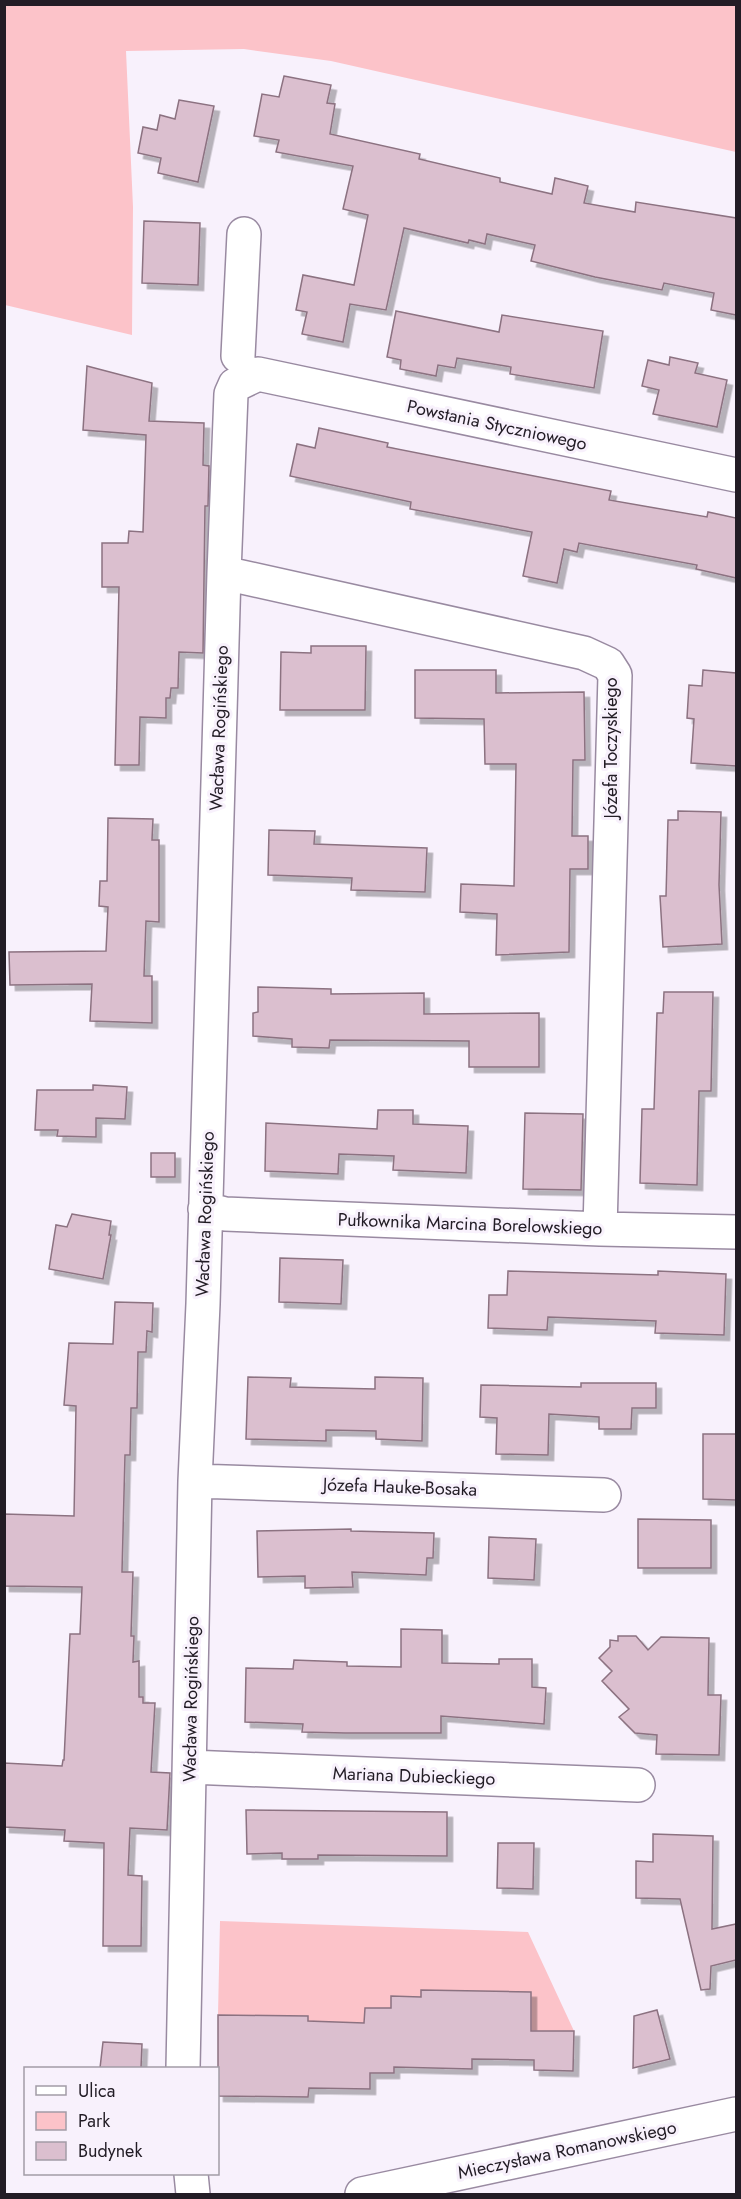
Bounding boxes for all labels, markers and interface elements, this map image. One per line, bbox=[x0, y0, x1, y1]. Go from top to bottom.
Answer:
street label: Powstania Styczniowego bbox=[405, 393, 590, 457]
street label: Wacława Rogińskiego bbox=[203, 645, 235, 811]
street label: Józefa Toczyskiego bbox=[598, 677, 624, 821]
street label: Wacława Rogińskiego bbox=[189, 1131, 221, 1297]
street label: Pułkownika Marcina Borelowskiego bbox=[337, 1206, 603, 1242]
street label: Józefa Hauke-Bosaka bbox=[320, 1471, 478, 1503]
street label: Wacława Rogińskiego bbox=[177, 1616, 205, 1782]
street label: Mariana Dubieckiego bbox=[332, 1760, 496, 1792]
legend bbox=[24, 2067, 219, 2175]
text: Ulica bbox=[78, 2078, 115, 2104]
text: Park bbox=[78, 2108, 110, 2134]
street label: Mieczysława Romanowskiego bbox=[455, 2114, 679, 2186]
text: Budynek bbox=[78, 2138, 142, 2164]

